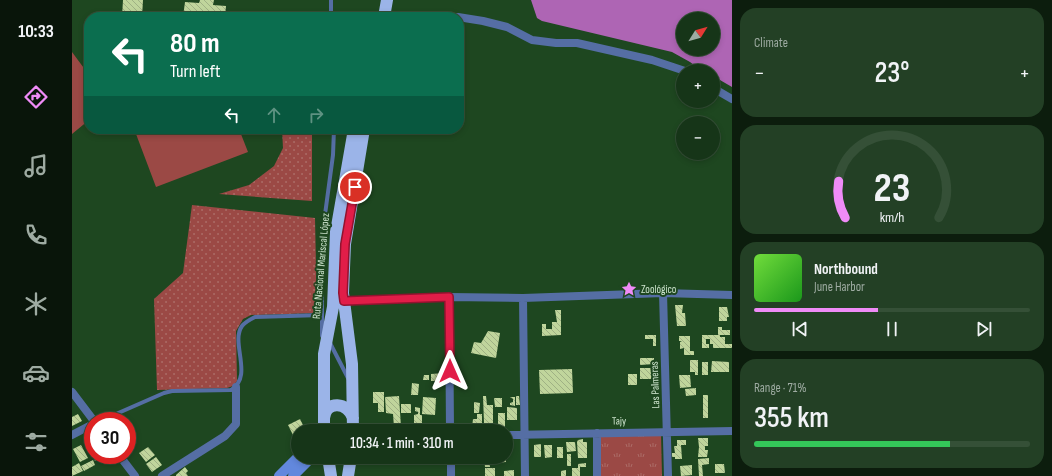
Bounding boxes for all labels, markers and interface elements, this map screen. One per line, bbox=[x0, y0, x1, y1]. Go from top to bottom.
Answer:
north arrow bbox=[676, 12, 720, 56]
map controls bbox=[676, 12, 720, 160]
text: 10:33 bbox=[18, 21, 54, 42]
text: 80 m bbox=[170, 27, 219, 60]
icon: left bbox=[104, 28, 156, 80]
text: Climate bbox=[754, 35, 788, 51]
text: 23° bbox=[874, 55, 910, 91]
text: − bbox=[754, 60, 765, 87]
text: + bbox=[1019, 60, 1030, 87]
text: Turn left bbox=[170, 61, 221, 82]
button: + bbox=[676, 64, 720, 108]
icon: directions bbox=[22, 83, 50, 111]
icon: left bbox=[221, 104, 243, 126]
icon: ahead bbox=[263, 104, 285, 126]
icon: right bbox=[305, 104, 327, 126]
button: − bbox=[676, 116, 720, 160]
icon: music bbox=[22, 152, 50, 180]
text: 23 bbox=[874, 163, 910, 212]
pin bbox=[338, 170, 372, 204]
icon: arrive bbox=[344, 176, 366, 198]
text: km/h bbox=[880, 208, 904, 225]
street label: Ruta Nacional Mariscal López bbox=[310, 212, 332, 319]
icon: phone bbox=[22, 221, 50, 249]
text: Northbound bbox=[814, 260, 878, 279]
text: June Harbor bbox=[814, 279, 865, 295]
place icon: Zoológico bbox=[620, 280, 638, 298]
place label: Zoológico bbox=[641, 283, 677, 296]
icon: climate bbox=[22, 290, 50, 318]
icon: previous bbox=[789, 318, 811, 340]
icon: pause bbox=[881, 318, 903, 340]
icon: next bbox=[973, 318, 995, 340]
position arrow bbox=[429, 350, 471, 392]
icon: car bbox=[22, 359, 50, 387]
street label: Las Palmeras bbox=[648, 361, 662, 409]
text: Range · 71% bbox=[754, 380, 807, 396]
text: 355 km bbox=[754, 400, 829, 436]
speed limit sign: 30 bbox=[84, 412, 136, 464]
street label: Tajy bbox=[612, 414, 627, 428]
icon: filters bbox=[22, 428, 50, 456]
text: 10:34 · 1 min · 310 m bbox=[350, 434, 454, 453]

